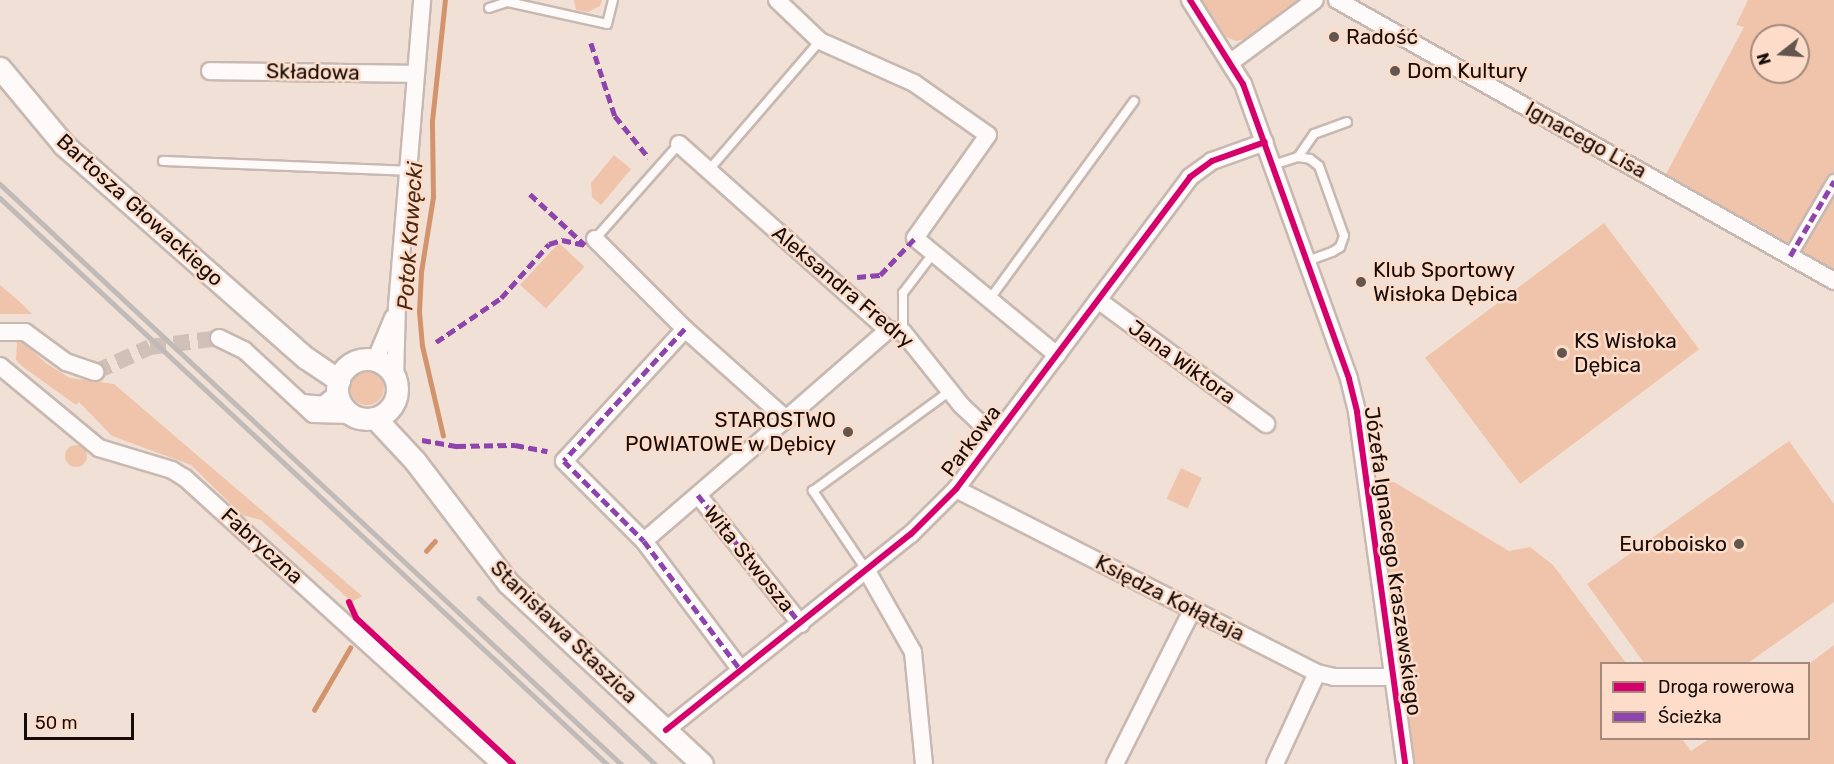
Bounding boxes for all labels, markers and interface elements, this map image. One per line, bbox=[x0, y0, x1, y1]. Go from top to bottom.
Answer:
place label: Radość bbox=[1346, 24, 1418, 50]
north arrow bbox=[1750, 24, 1810, 84]
marker: Radość bbox=[1327, 30, 1341, 44]
text: N bbox=[1753, 51, 1775, 67]
place label: Dom Kultury bbox=[1407, 58, 1528, 84]
street label: Składowa bbox=[266, 59, 360, 85]
marker: Dom Kultury bbox=[1388, 64, 1402, 78]
street label: Ignacego Lisa bbox=[1521, 96, 1651, 184]
street label: Bartosza Głowackiego bbox=[51, 128, 229, 292]
water label: Potok Kawęcki bbox=[392, 161, 428, 311]
street label: Aleksandra Fredry bbox=[767, 220, 919, 354]
place label: Klub Sportowy Wisłoka Dębica bbox=[1373, 257, 1518, 307]
marker: Klub Sportowy Wisłoka Dębica bbox=[1354, 275, 1368, 289]
street label: Jana Wiktora bbox=[1123, 315, 1241, 409]
place label: KS Wisłoka Dębica bbox=[1574, 328, 1677, 378]
marker: KS Wisłoka Dębica bbox=[1555, 346, 1569, 360]
street label: Parkowa bbox=[936, 400, 1006, 482]
street label: Józefa Ignacego Kraszewskiego bbox=[1359, 405, 1427, 717]
place label: STAROSTWO POWIATOWE w Dębicy bbox=[624, 407, 836, 457]
marker: STAROSTWO POWIATOWE w Dębicy bbox=[841, 425, 855, 439]
street label: Wita Stwosza bbox=[698, 501, 800, 617]
street label: Fabryczna bbox=[216, 503, 308, 589]
place label: Euroboisko bbox=[1619, 531, 1727, 557]
marker: Euroboisko bbox=[1732, 537, 1746, 551]
street label: Księdza Kołłątaja bbox=[1091, 550, 1249, 646]
street label: Stanisława Staszica bbox=[485, 555, 643, 709]
legend bbox=[1600, 662, 1810, 740]
text: Droga rowerowa bbox=[1658, 676, 1794, 698]
scale bar bbox=[27, 701, 136, 739]
text: Ścieżka bbox=[1658, 706, 1722, 728]
text: 50 m bbox=[35, 712, 78, 734]

